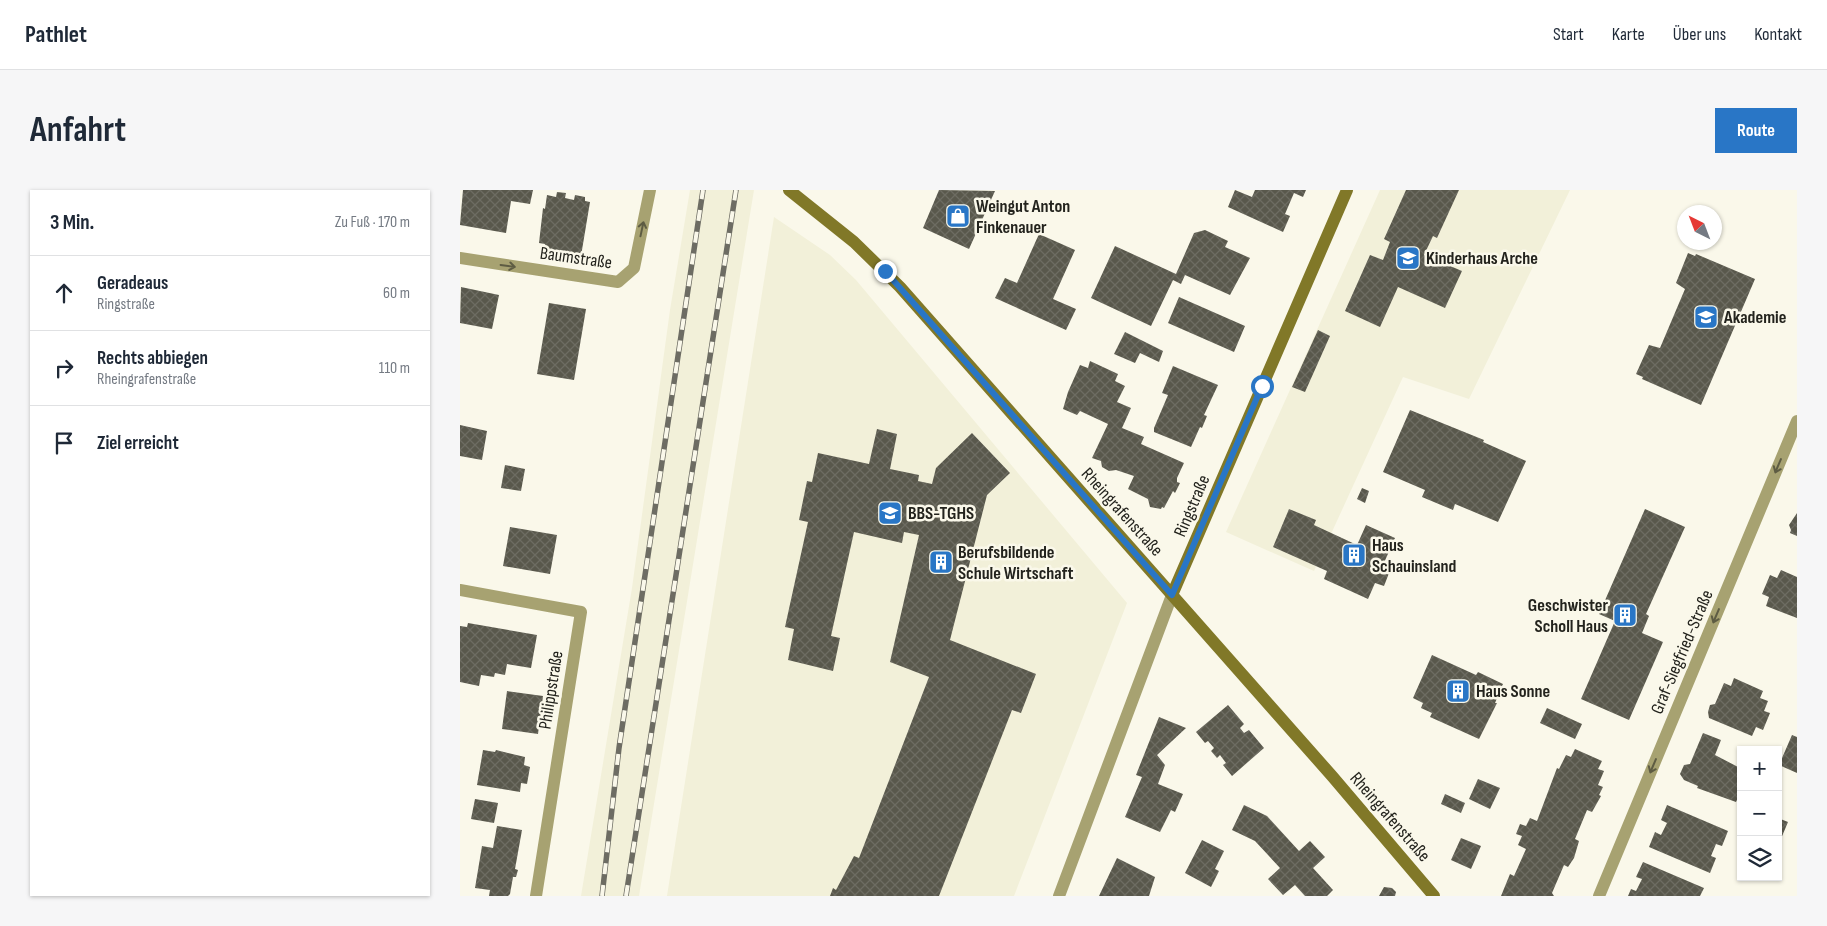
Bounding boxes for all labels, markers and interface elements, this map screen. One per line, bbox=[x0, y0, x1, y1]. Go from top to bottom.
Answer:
text: Pathlet bbox=[25, 20, 87, 49]
text: Start bbox=[1553, 24, 1584, 45]
text: Karte bbox=[1612, 24, 1645, 45]
text: Über uns bbox=[1673, 24, 1726, 45]
text: Kontakt bbox=[1754, 24, 1802, 45]
button: Route bbox=[1715, 108, 1797, 153]
text: Anfahrt bbox=[30, 109, 126, 152]
place label: Weingut Anton Finkenauer bbox=[976, 196, 1070, 238]
shop icon: Weingut Anton Finkenauer bbox=[945, 203, 971, 229]
north arrow bbox=[1677, 205, 1722, 250]
text: 3 Min. bbox=[50, 210, 94, 235]
text: Zu Fuß · 170 m bbox=[335, 213, 410, 232]
one-way arrow bbox=[638, 221, 647, 237]
street label: Baumstraße bbox=[539, 243, 613, 273]
school or university icon: Kinderhaus Arche bbox=[1395, 245, 1421, 271]
place label: Kinderhaus Arche bbox=[1426, 248, 1538, 269]
route end bbox=[874, 260, 897, 283]
one-way arrow bbox=[500, 261, 516, 271]
text: Geradeaus bbox=[97, 272, 168, 295]
icon: ahead bbox=[50, 279, 78, 307]
text: 60 m bbox=[383, 284, 410, 303]
text: Ringstraße bbox=[97, 295, 155, 314]
school or university icon: Akademie bbox=[1693, 304, 1719, 330]
place label: Akademie bbox=[1723, 307, 1786, 328]
text: Rechts abbiegen bbox=[97, 347, 208, 370]
icon: right bbox=[50, 354, 78, 382]
text: 110 m bbox=[379, 359, 410, 378]
text: Rheingrafenstraße bbox=[97, 370, 196, 389]
route start bbox=[1251, 375, 1274, 398]
icon: arrive bbox=[50, 429, 78, 457]
text: Ziel erreicht bbox=[97, 432, 179, 455]
one-way arrow bbox=[1773, 458, 1783, 473]
street label: Rheingrafenstraße bbox=[1077, 464, 1167, 560]
street label: Ringstraße bbox=[1170, 472, 1214, 540]
school or university icon: BBS-TGHS bbox=[877, 500, 903, 526]
place label: BBS-TGHS bbox=[908, 503, 974, 524]
place label: Haus Schauinsland bbox=[1372, 535, 1457, 577]
place label: Berufsbildende Schule Wirtschaft bbox=[958, 542, 1073, 584]
building icon: Haus Schauinsland bbox=[1341, 542, 1367, 568]
building icon: Berufsbildende Schule Wirtschaft bbox=[928, 549, 954, 575]
street label: Graf-Siegfried-Straße bbox=[1646, 587, 1718, 717]
place label: Geschwister Scholl Haus bbox=[1528, 595, 1608, 637]
building icon: Geschwister Scholl Haus bbox=[1612, 602, 1638, 628]
one-way arrow bbox=[1710, 608, 1720, 623]
street label: Philippstraße bbox=[534, 649, 568, 731]
building icon: Haus Sonne bbox=[1445, 678, 1471, 704]
place label: Haus Sonne bbox=[1476, 681, 1550, 702]
map controls bbox=[1737, 746, 1782, 881]
button: + bbox=[1737, 746, 1782, 791]
one-way arrow bbox=[1648, 758, 1657, 773]
street label: Rheingrafenstraße bbox=[1345, 768, 1435, 866]
button: − bbox=[1737, 791, 1782, 836]
button: layers bbox=[1737, 836, 1782, 881]

